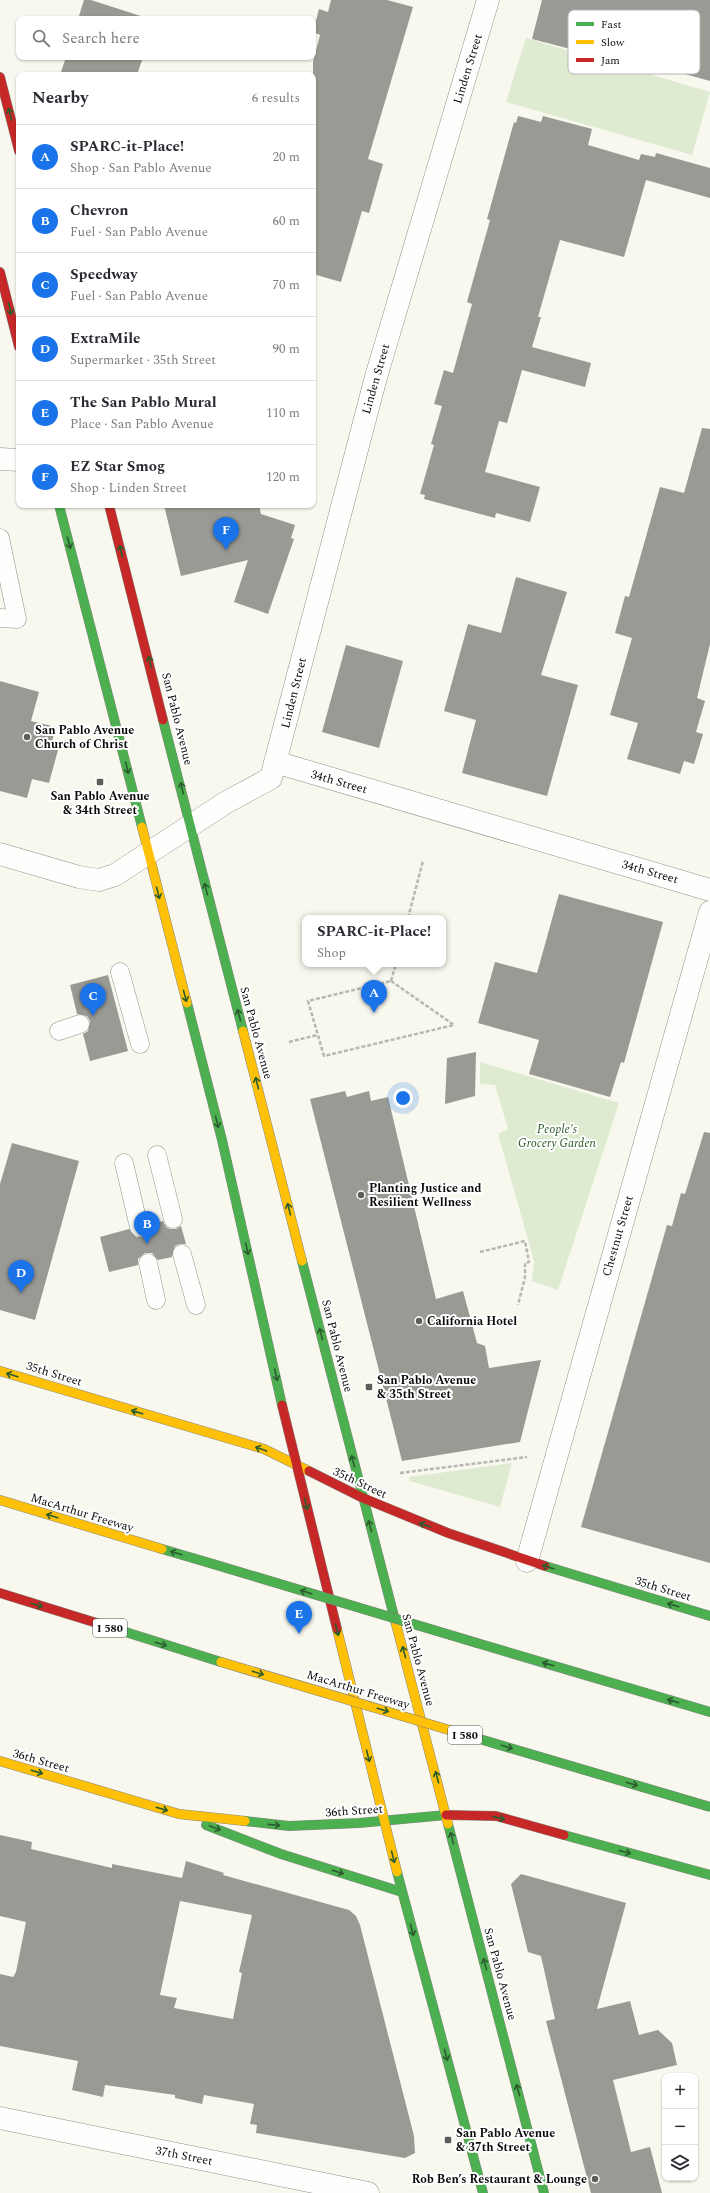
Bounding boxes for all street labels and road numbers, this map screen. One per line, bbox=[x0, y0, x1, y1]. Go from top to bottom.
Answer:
street label: Linden Street bbox=[448, 32, 488, 106]
street label: Linden Street bbox=[357, 342, 395, 416]
street label: Linden Street bbox=[276, 656, 312, 730]
street label: San Pablo Avenue bbox=[156, 671, 198, 768]
street label: 34th Street bbox=[309, 765, 369, 799]
street label: 34th Street bbox=[620, 855, 680, 889]
street label: San Pablo Avenue bbox=[235, 985, 278, 1082]
street label: Chestnut Street bbox=[597, 1193, 639, 1279]
street label: San Pablo Avenue bbox=[316, 1298, 358, 1395]
street label: 35th Street bbox=[24, 1356, 84, 1392]
street label: 35th Street bbox=[330, 1462, 390, 1504]
street label: MacArthur Freeway bbox=[28, 1488, 137, 1538]
street label: 35th Street bbox=[633, 1571, 693, 1607]
street label: San Pablo Avenue bbox=[397, 1612, 440, 1709]
road number: I 580 bbox=[93, 1619, 127, 1637]
street label: MacArthur Freeway bbox=[304, 1665, 413, 1715]
road number: I 580 bbox=[448, 1726, 482, 1744]
street label: 36th Street bbox=[11, 1744, 71, 1778]
street label: 36th Street bbox=[325, 1800, 383, 1822]
street label: San Pablo Avenue bbox=[479, 1926, 522, 2023]
street label: 37th Street bbox=[154, 2141, 214, 2171]

